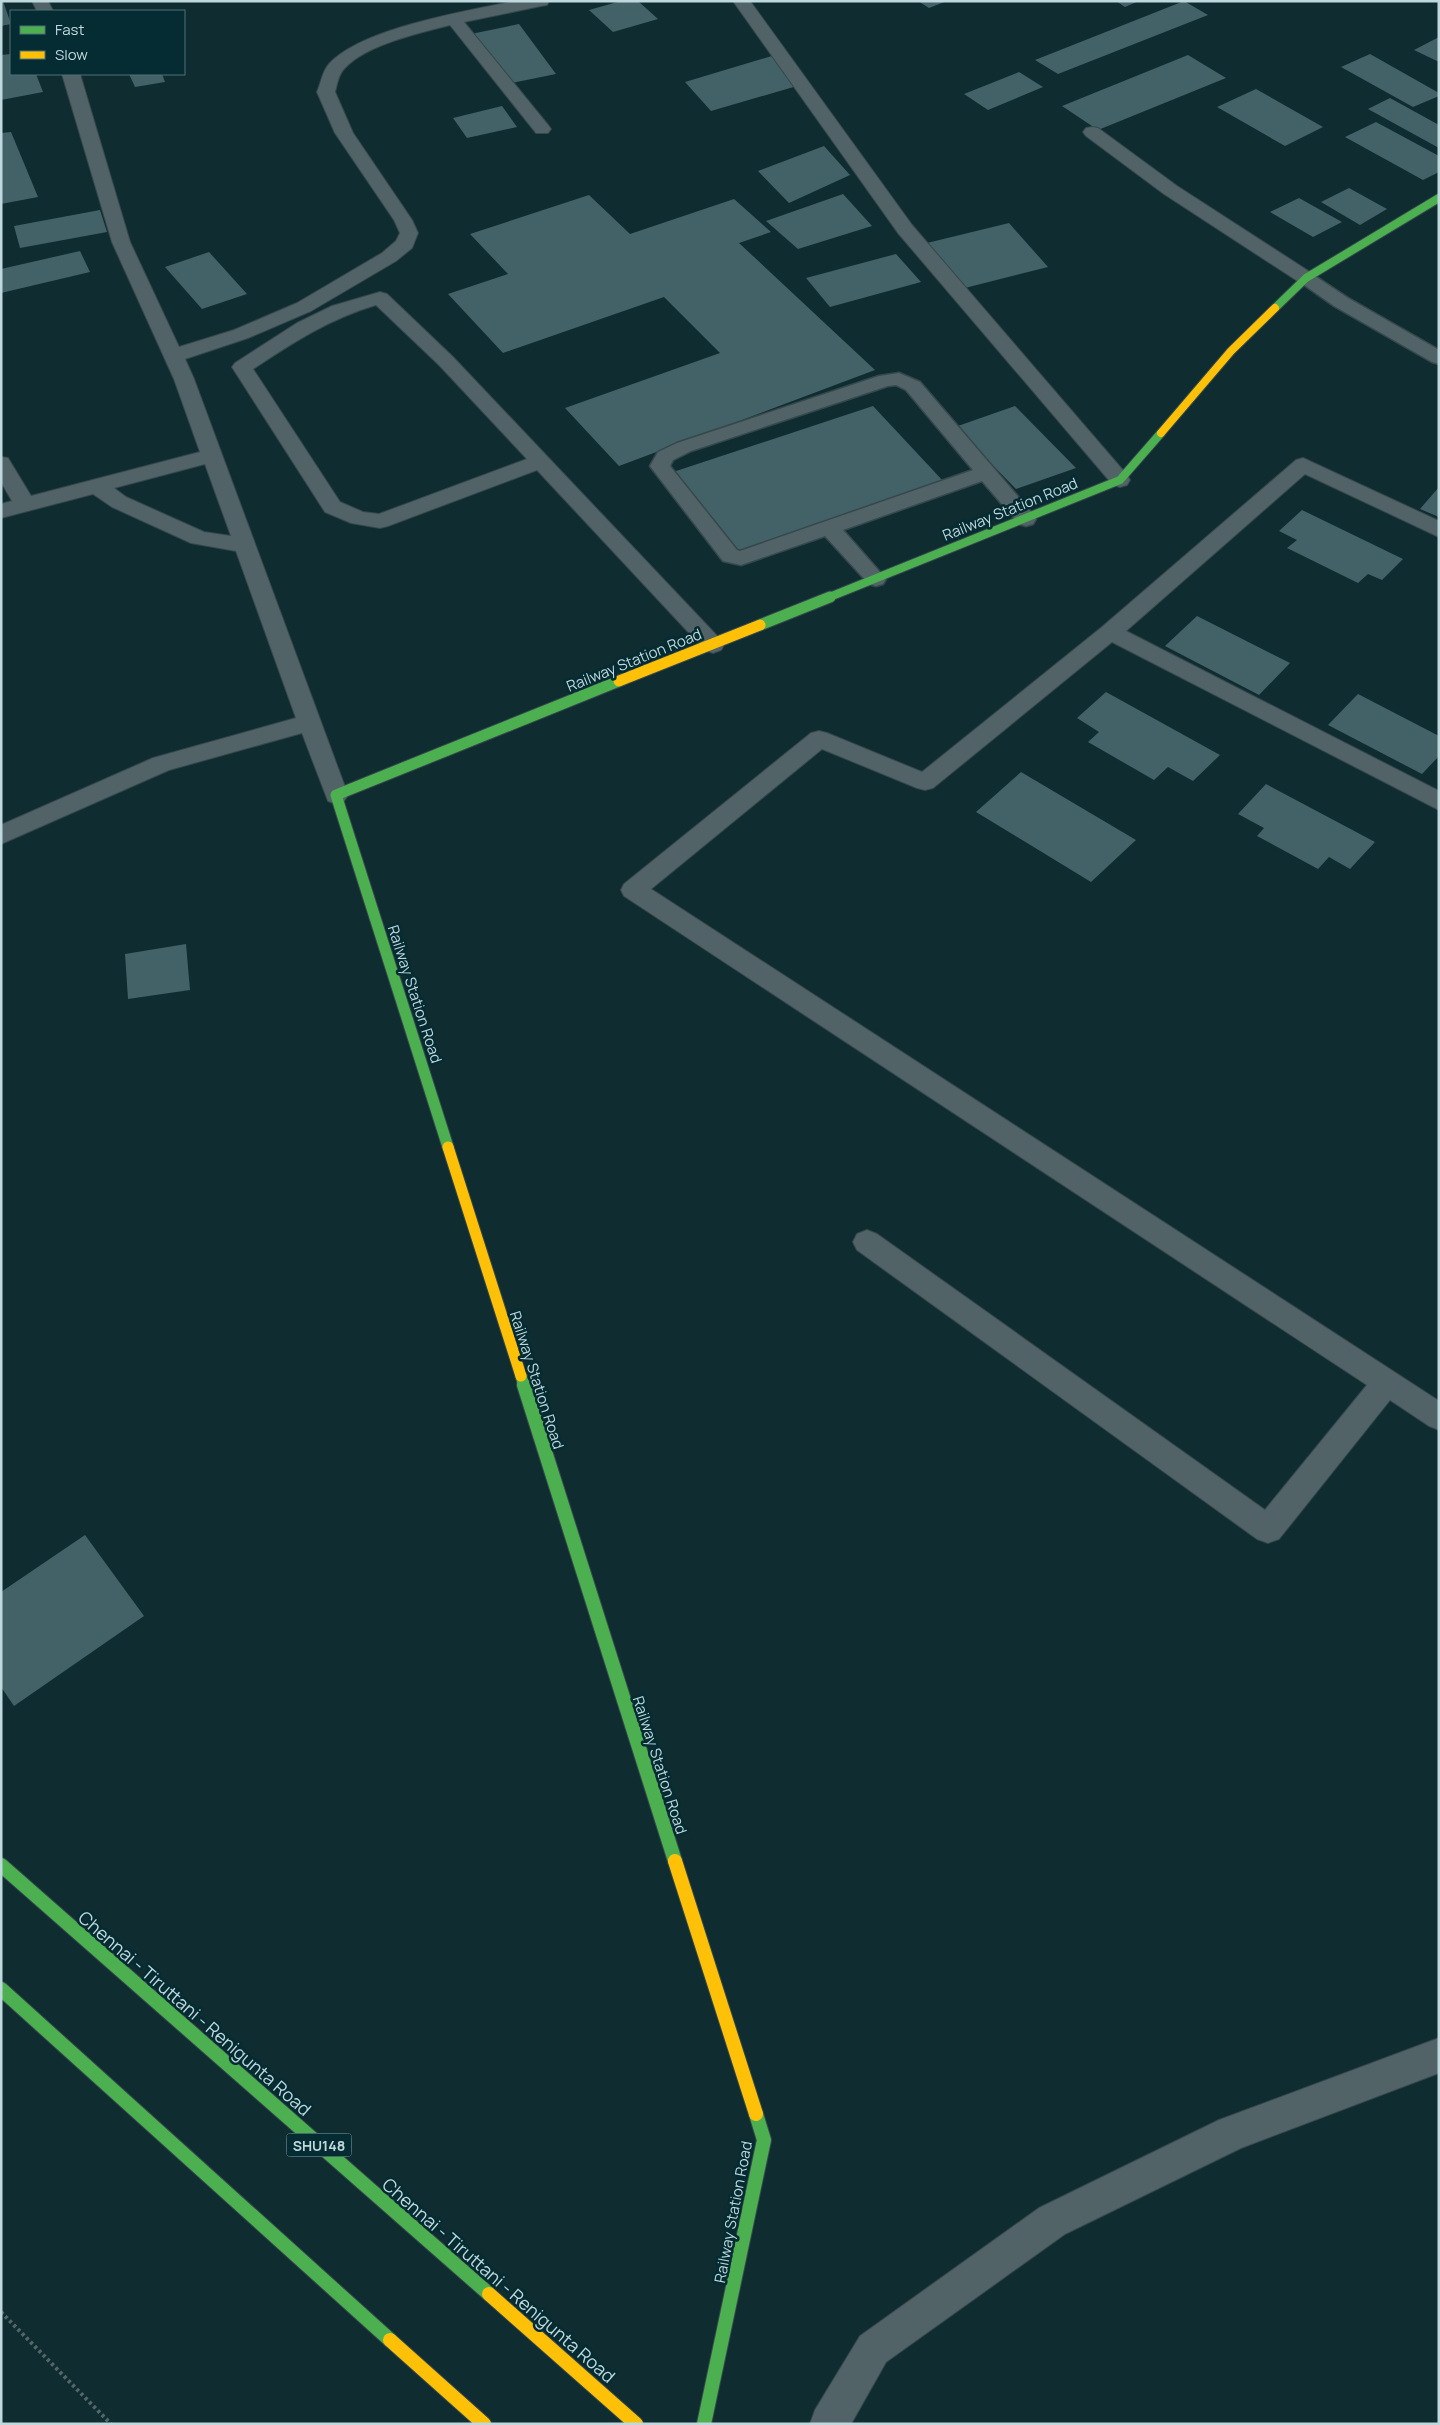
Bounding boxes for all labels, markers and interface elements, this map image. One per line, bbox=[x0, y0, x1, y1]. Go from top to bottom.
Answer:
legend bbox=[10, 10, 185, 75]
text: Fast bbox=[55, 19, 84, 40]
text: Slow bbox=[55, 44, 88, 65]
street label: Railway Station Road bbox=[939, 472, 1081, 546]
street label: Railway Station Road bbox=[563, 623, 705, 697]
street label: Railway Station Road bbox=[383, 922, 447, 1066]
street label: Railway Station Road bbox=[505, 1308, 569, 1452]
street label: Railway Station Road bbox=[628, 1693, 692, 1837]
street label: Chennai - Tiruttani - Renigunta Road bbox=[73, 1905, 317, 2121]
road number: SHU148 bbox=[286, 2134, 352, 2156]
street label: Railway Station Road bbox=[709, 2139, 757, 2285]
street label: Chennai - Tiruttani - Renigunta Road bbox=[377, 2172, 621, 2388]

